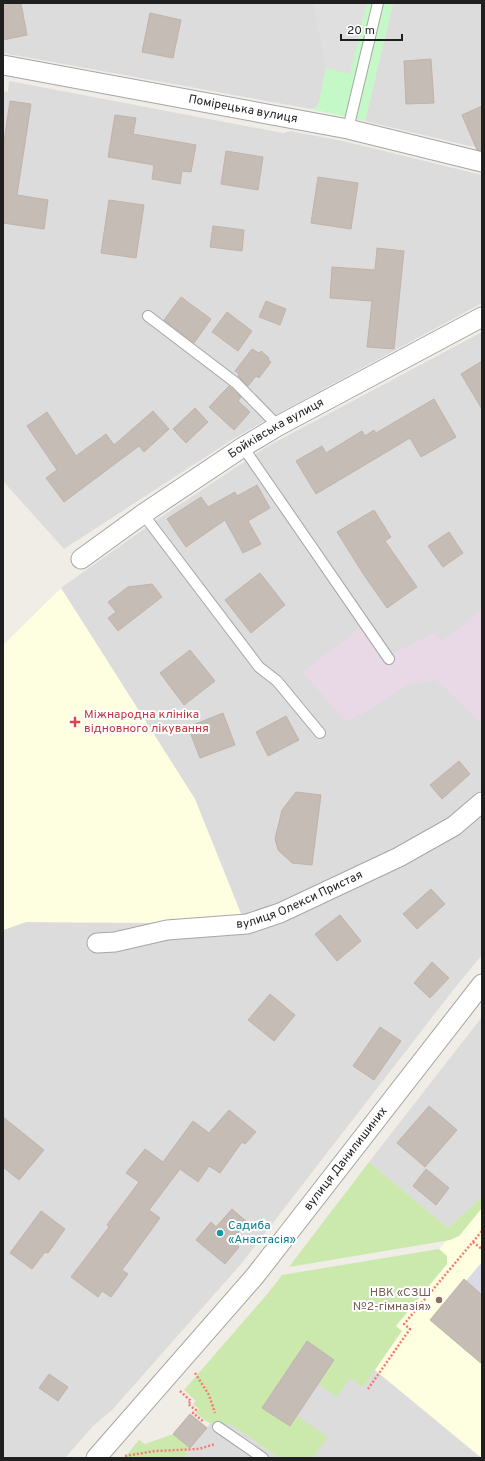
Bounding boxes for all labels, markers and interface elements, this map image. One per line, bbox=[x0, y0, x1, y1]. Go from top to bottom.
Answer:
scale bar bbox=[341, 16, 402, 42]
text: 20 m bbox=[347, 23, 375, 39]
street label: Помірецька вулиця bbox=[187, 92, 299, 127]
street label: Бойківська вулиця bbox=[225, 395, 327, 463]
place label: Міжнародна клініка відновного лікування bbox=[84, 707, 209, 737]
marker: Міжнародна клініка відновного лікування bbox=[69, 716, 81, 728]
street label: вулиця Олекси Пристая bbox=[236, 867, 365, 933]
street label: вулиця Данилишиних bbox=[301, 1104, 391, 1214]
place label: Садиба «Анастасія» bbox=[228, 1218, 296, 1248]
marker: Садиба «Анастасія» bbox=[215, 1228, 225, 1238]
place label: НВК «СЗШ №2-гімназія» bbox=[353, 1285, 431, 1315]
marker: НВК «СЗШ №2-гімназія» bbox=[434, 1295, 444, 1305]

